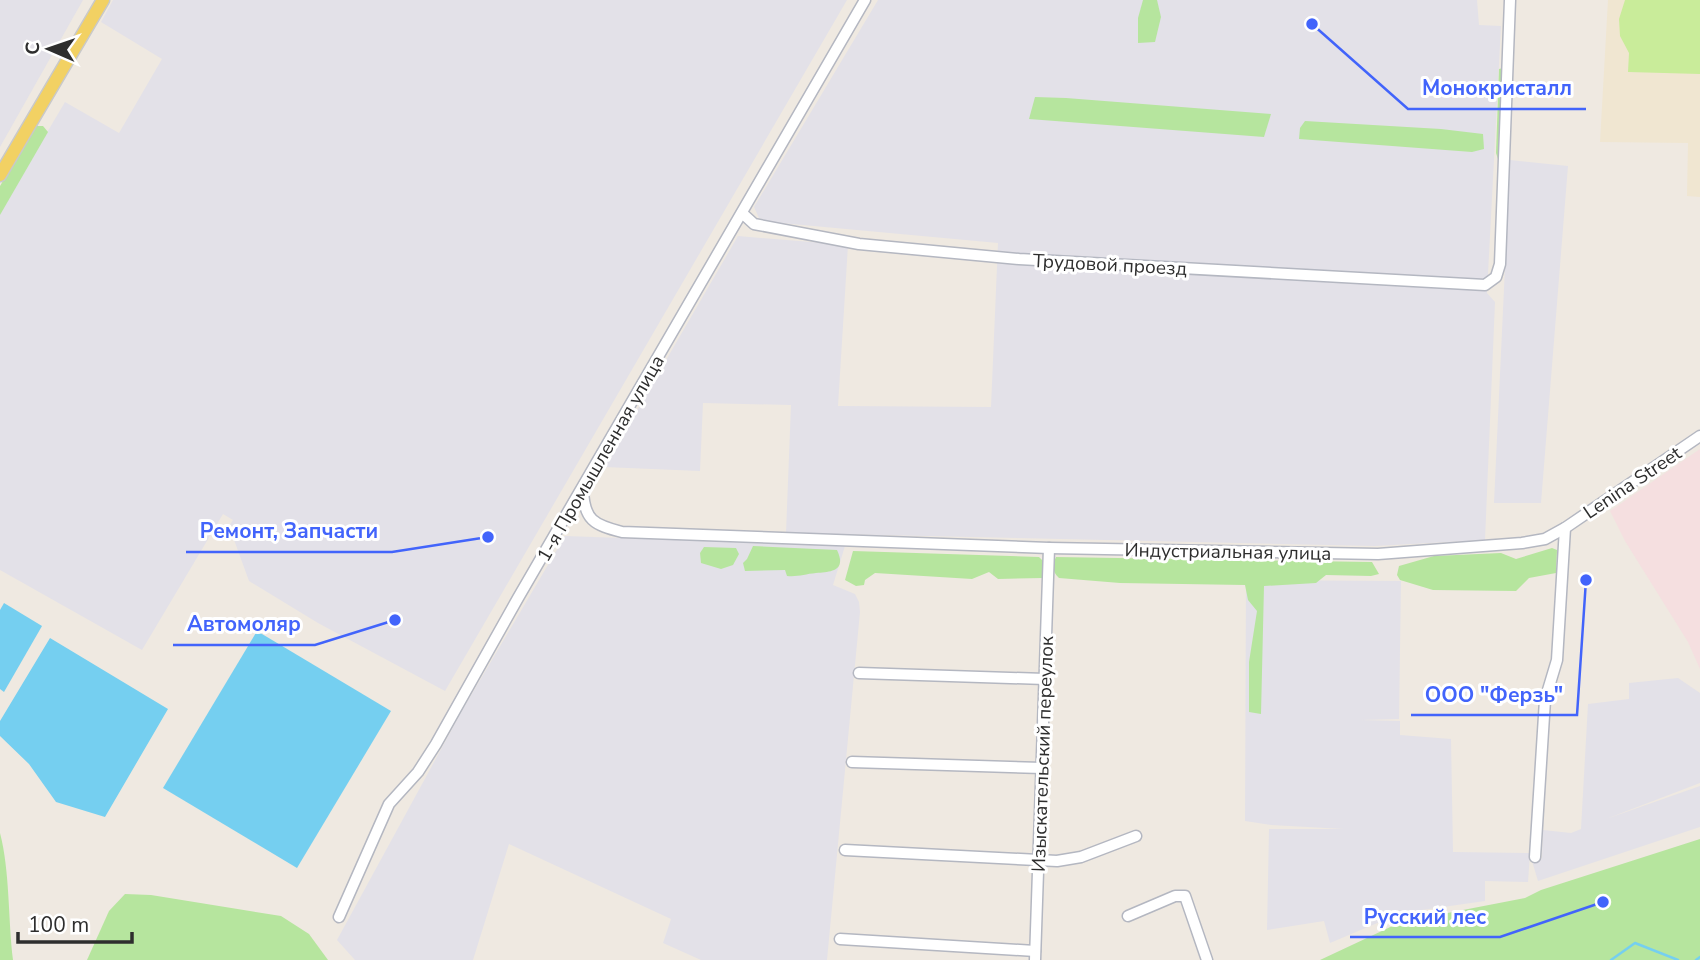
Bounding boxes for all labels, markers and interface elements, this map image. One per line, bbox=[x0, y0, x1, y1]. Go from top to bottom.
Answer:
north arrow bbox=[14, 14, 84, 84]
text: С bbox=[20, 41, 46, 55]
callout: Монокристалл bbox=[1408, 67, 1586, 109]
text: Монокристалл bbox=[1422, 74, 1572, 102]
street label: Трудовой проезд bbox=[1032, 248, 1188, 282]
street label: 1-я Промышленная улица bbox=[531, 350, 671, 567]
street label: Lenina Street bbox=[1578, 440, 1687, 525]
callout: Ремонт, Запчасти bbox=[186, 510, 392, 552]
text: Ремонт, Запчасти bbox=[200, 517, 378, 545]
street label: Индустриальная улица bbox=[1124, 537, 1332, 567]
callout: Автомоляр bbox=[173, 603, 315, 645]
text: Автомоляр bbox=[187, 610, 301, 638]
street label: Изыскательский переулок bbox=[1026, 635, 1060, 873]
callout: ООО "Ферзь" bbox=[1411, 673, 1577, 715]
text: ООО "Ферзь" bbox=[1425, 681, 1563, 709]
callout: Русский лес bbox=[1350, 895, 1500, 937]
scale bar bbox=[18, 900, 131, 944]
text: Русский лес bbox=[1364, 903, 1486, 931]
text: 100 m bbox=[28, 911, 89, 939]

